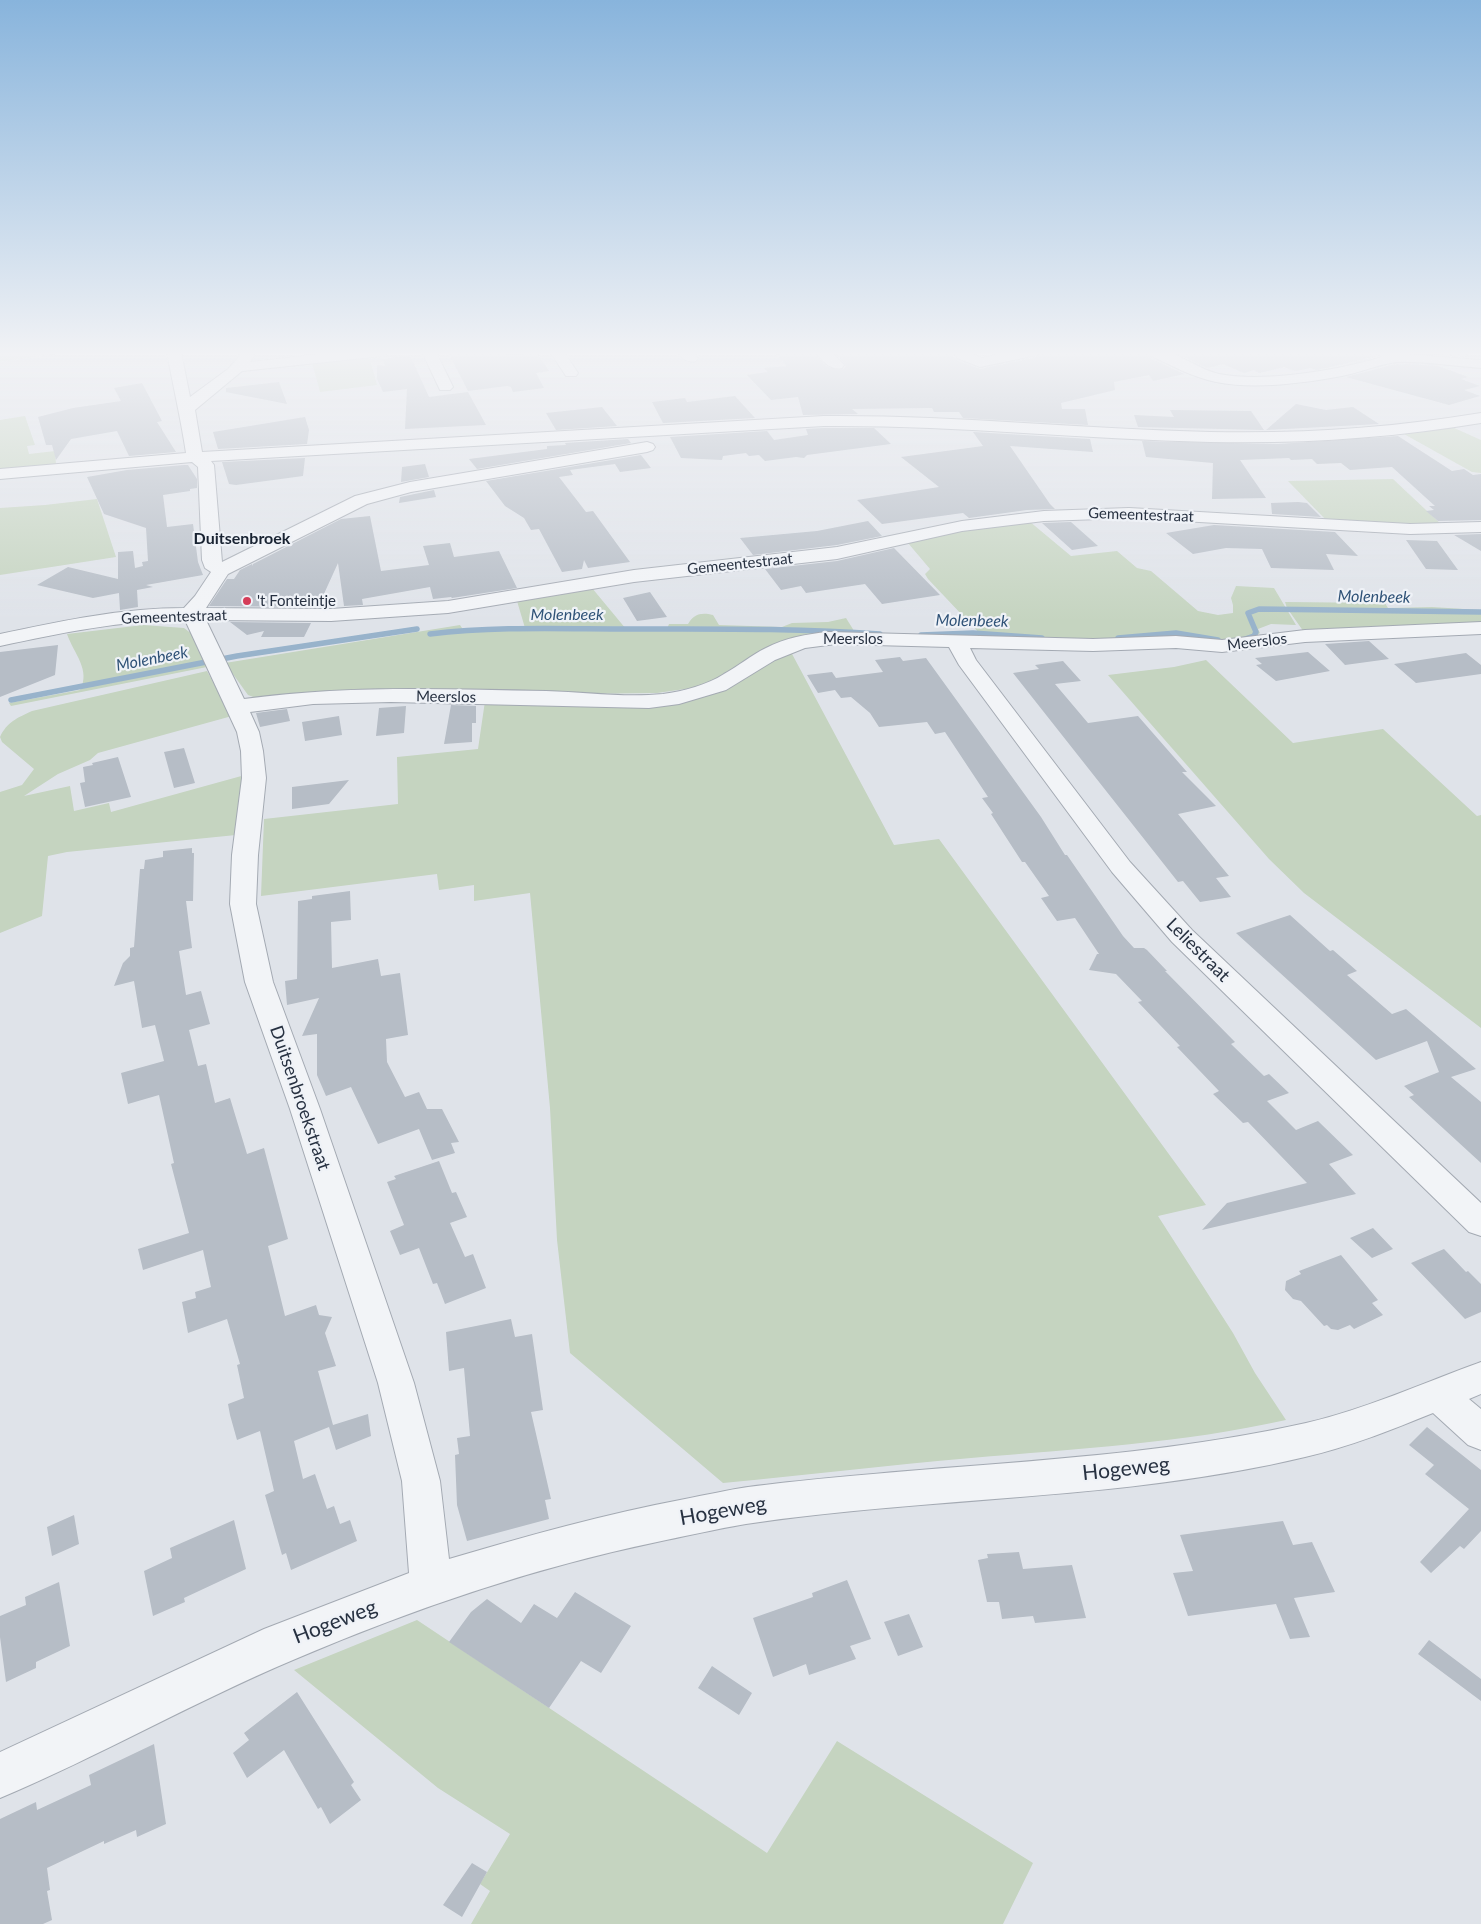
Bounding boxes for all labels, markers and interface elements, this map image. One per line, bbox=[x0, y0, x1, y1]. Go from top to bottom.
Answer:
street label: Gemeentestraat bbox=[1088, 504, 1194, 526]
district label: Duitsenbroek bbox=[194, 529, 290, 549]
street label: Gemeentestraat bbox=[686, 550, 794, 578]
water label: Molenbeek bbox=[1337, 587, 1411, 607]
place label: 't Fonteintje bbox=[257, 592, 336, 610]
marker: 't Fonteintje bbox=[241, 595, 253, 607]
water label: Molenbeek bbox=[531, 605, 603, 625]
street label: Gemeentestraat bbox=[121, 606, 227, 628]
water label: Molenbeek bbox=[935, 611, 1009, 631]
street label: Meerslos bbox=[1226, 629, 1288, 655]
street label: Meerslos bbox=[823, 630, 883, 648]
water label: Molenbeek bbox=[114, 643, 190, 675]
street label: Meerslos bbox=[416, 687, 476, 707]
street label: Leliestraat bbox=[1162, 914, 1234, 986]
street label: Duitsenbroekstraat bbox=[265, 1023, 335, 1173]
street label: Hogeweg bbox=[1081, 1452, 1171, 1486]
street label: Hogeweg bbox=[678, 1491, 768, 1531]
street label: Hogeweg bbox=[290, 1595, 380, 1649]

